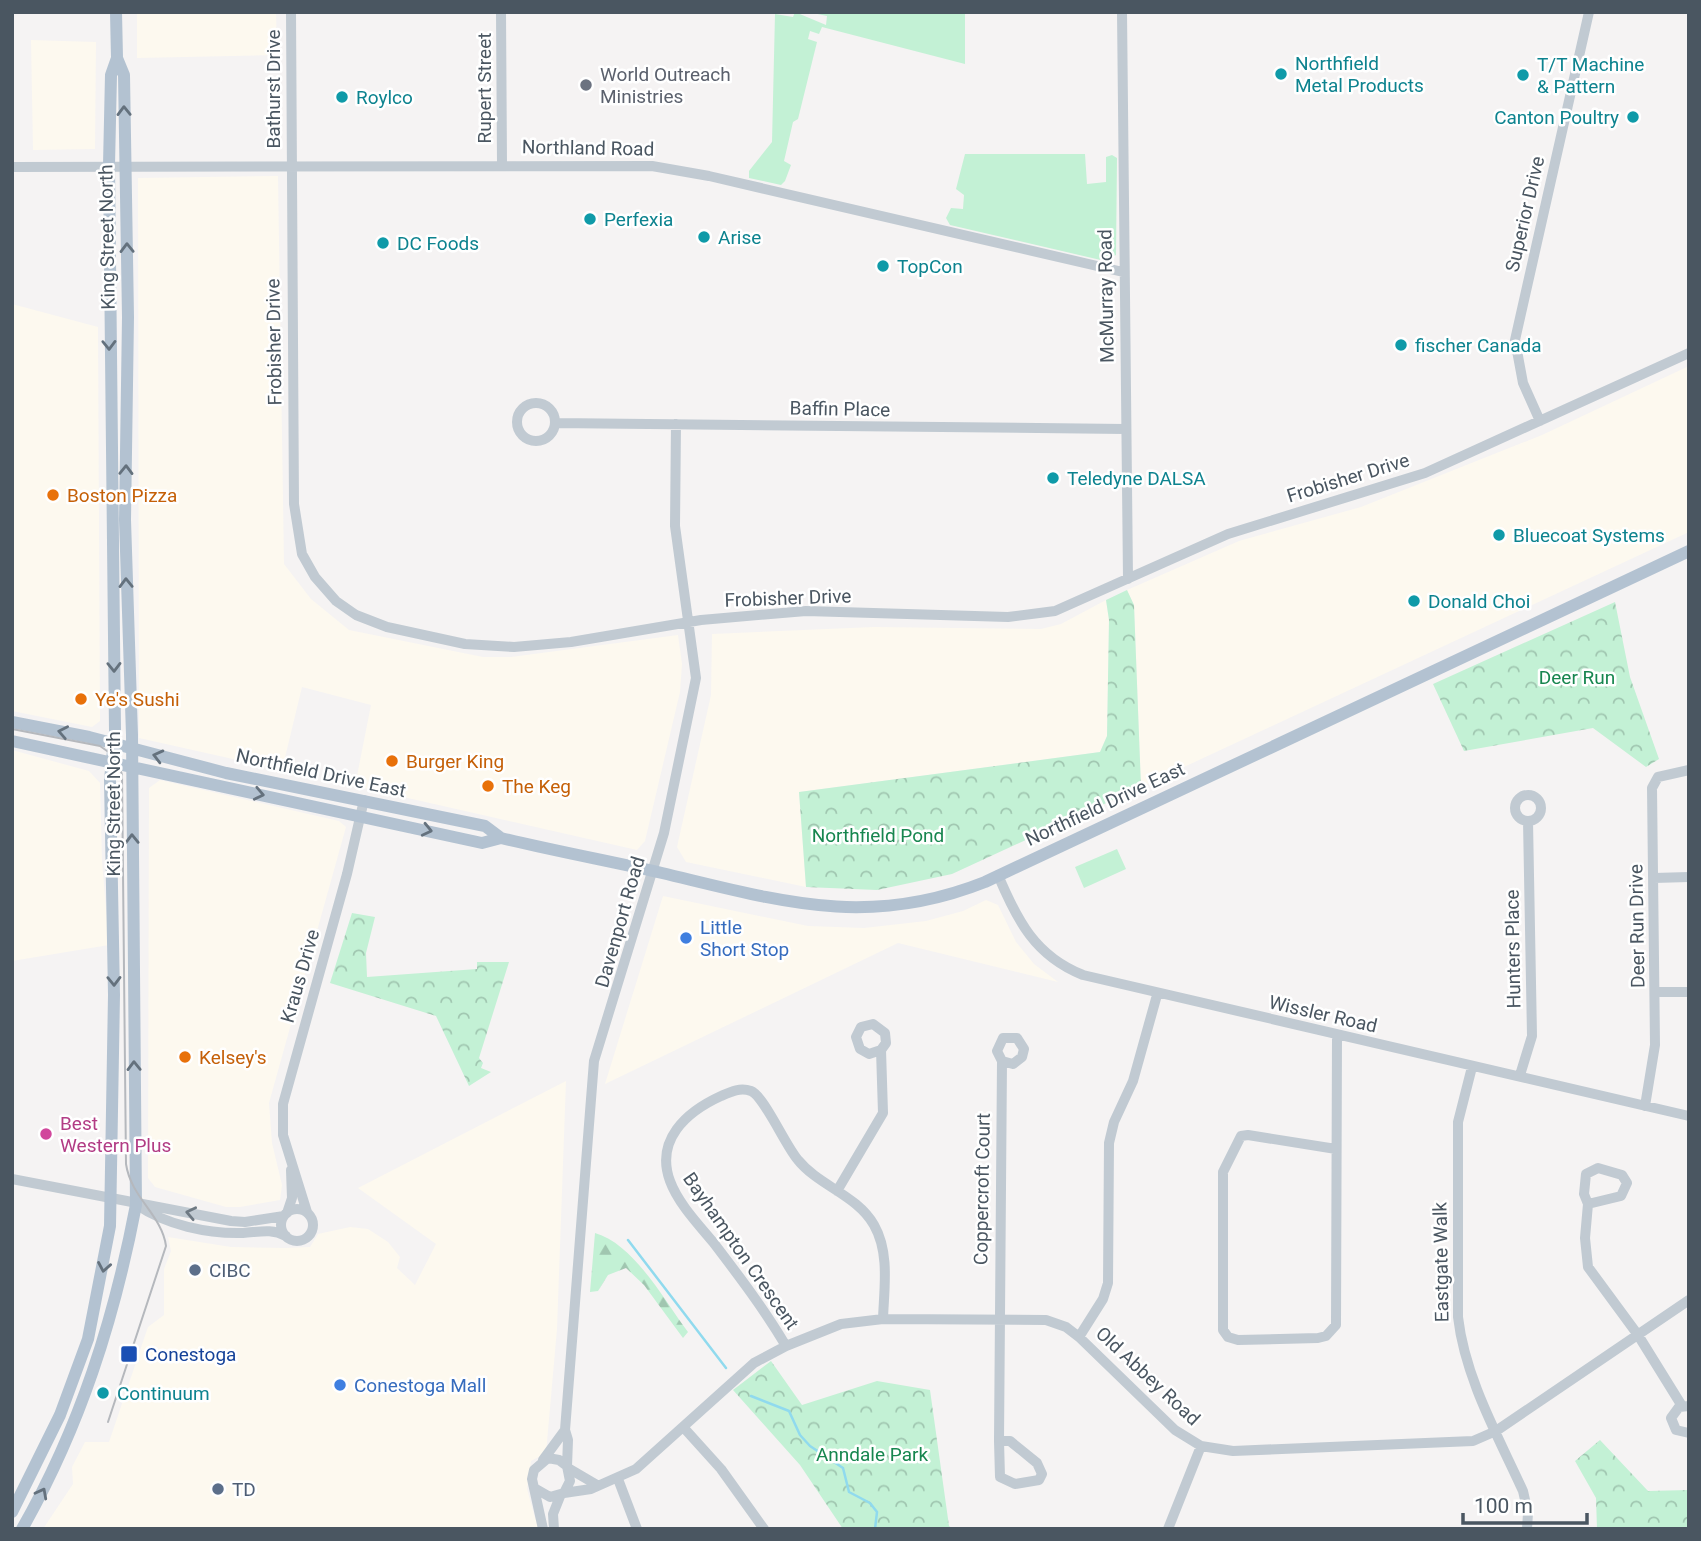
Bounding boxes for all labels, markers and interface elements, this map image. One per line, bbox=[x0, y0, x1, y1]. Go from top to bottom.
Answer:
street label: Bathurst Drive bbox=[262, 29, 285, 149]
street label: Rupert Street bbox=[473, 33, 496, 143]
place label: Northfield Metal Products bbox=[1295, 52, 1424, 97]
place label: T/T Machine & Pattern bbox=[1537, 53, 1644, 98]
place label: World Outreach Ministries bbox=[600, 63, 731, 108]
marker: Northfield Metal Products bbox=[1273, 66, 1289, 82]
marker: T/T Machine & Pattern bbox=[1515, 67, 1531, 83]
marker: World Outreach Ministries bbox=[578, 77, 594, 93]
place label: Roylco bbox=[356, 86, 413, 109]
marker: Roylco bbox=[334, 89, 350, 105]
one-way arrow bbox=[116, 105, 132, 116]
place label: Canton Poultry bbox=[1494, 106, 1619, 129]
marker: Canton Poultry bbox=[1625, 109, 1641, 125]
street label: Northland Road bbox=[522, 135, 654, 161]
street label: Superior Drive bbox=[1500, 154, 1550, 274]
street label: King Street North bbox=[94, 164, 120, 310]
place label: Perfexia bbox=[604, 208, 673, 231]
marker: Perfexia bbox=[582, 211, 598, 227]
place label: Arise bbox=[718, 226, 761, 249]
marker: Arise bbox=[696, 229, 712, 245]
street label: McMurray Road bbox=[1093, 229, 1119, 363]
place label: DC Foods bbox=[397, 232, 479, 255]
marker: DC Foods bbox=[375, 235, 391, 251]
one-way arrow bbox=[119, 243, 134, 254]
place label: TopCon bbox=[897, 255, 963, 278]
marker: TopCon bbox=[875, 258, 891, 274]
street label: Frobisher Drive bbox=[261, 278, 287, 406]
place label: fischer Canada bbox=[1415, 334, 1542, 357]
marker: fischer Canada bbox=[1393, 337, 1409, 353]
one-way arrow bbox=[101, 341, 117, 351]
street label: Baffin Place bbox=[790, 397, 890, 421]
street label: Frobisher Drive bbox=[1284, 448, 1412, 508]
one-way arrow bbox=[119, 465, 134, 476]
place label: Teledyne DALSA bbox=[1067, 467, 1206, 490]
marker: Teledyne DALSA bbox=[1045, 470, 1061, 486]
place label: Boston Pizza bbox=[67, 484, 177, 507]
marker: Boston Pizza bbox=[45, 487, 61, 503]
place label: Bluecoat Systems bbox=[1513, 524, 1665, 547]
marker: Bluecoat Systems bbox=[1491, 527, 1507, 543]
one-way arrow bbox=[118, 577, 134, 587]
street label: Frobisher Drive bbox=[724, 584, 852, 612]
place label: Donald Choi bbox=[1428, 590, 1530, 613]
marker: Donald Choi bbox=[1406, 593, 1422, 609]
one-way arrow bbox=[106, 662, 122, 673]
park label: Deer Run bbox=[1539, 666, 1615, 689]
place label: Ye's Sushi bbox=[95, 688, 180, 711]
marker: Ye's Sushi bbox=[73, 691, 89, 707]
one-way arrow bbox=[57, 725, 69, 740]
street label: King Street North bbox=[102, 731, 125, 877]
street label: Northfield Drive East bbox=[234, 744, 408, 802]
one-way arrow bbox=[152, 750, 164, 764]
place label: Burger King bbox=[406, 750, 504, 773]
marker: Burger King bbox=[384, 753, 400, 769]
street label: Northfield Drive East bbox=[1022, 757, 1188, 851]
place label: The Keg bbox=[502, 775, 571, 798]
marker: The Keg bbox=[480, 778, 496, 794]
one-way arrow bbox=[253, 786, 265, 801]
one-way arrow bbox=[421, 822, 433, 837]
park label: Northfield Pond bbox=[812, 824, 944, 847]
one-way arrow bbox=[124, 833, 140, 843]
street label: Davenport Road bbox=[590, 854, 650, 990]
street label: Deer Run Drive bbox=[1624, 864, 1650, 988]
street label: Hunters Place bbox=[1500, 889, 1526, 1009]
place label: Little Short Stop bbox=[700, 916, 789, 961]
street label: Kraus Drive bbox=[276, 927, 324, 1025]
marker: Little Short Stop bbox=[678, 930, 694, 946]
one-way arrow bbox=[106, 975, 121, 986]
street label: Wissler Road bbox=[1267, 990, 1379, 1038]
place label: Kelsey's bbox=[199, 1046, 267, 1069]
marker: Kelsey's bbox=[177, 1049, 193, 1065]
one-way arrow bbox=[126, 1060, 142, 1071]
place label: Best Western Plus bbox=[60, 1112, 171, 1157]
street label: Coppercroft Court bbox=[969, 1113, 995, 1265]
marker: Best Western Plus bbox=[38, 1126, 54, 1142]
street label: Bayhampton Crescent bbox=[678, 1168, 804, 1334]
street label: Eastgate Walk bbox=[1428, 1201, 1454, 1322]
one-way arrow bbox=[185, 1206, 197, 1221]
place label: CIBC bbox=[209, 1259, 251, 1282]
one-way arrow bbox=[97, 1261, 112, 1273]
marker: CIBC bbox=[187, 1262, 203, 1278]
street label: Old Abbey Road bbox=[1091, 1322, 1205, 1430]
place label: Conestoga bbox=[145, 1343, 236, 1366]
marker: Conestoga bbox=[119, 1344, 139, 1364]
place label: Conestoga Mall bbox=[354, 1374, 486, 1397]
marker: Conestoga Mall bbox=[332, 1377, 348, 1393]
place label: Continuum bbox=[117, 1382, 210, 1405]
marker: Continuum bbox=[95, 1385, 111, 1401]
park label: Anndale Park bbox=[816, 1443, 928, 1466]
place label: TD bbox=[232, 1478, 256, 1501]
marker: TD bbox=[210, 1481, 226, 1497]
scale bar bbox=[1463, 1482, 1587, 1526]
one-way arrow bbox=[34, 1488, 47, 1501]
text: 100 m bbox=[1474, 1494, 1533, 1518]

